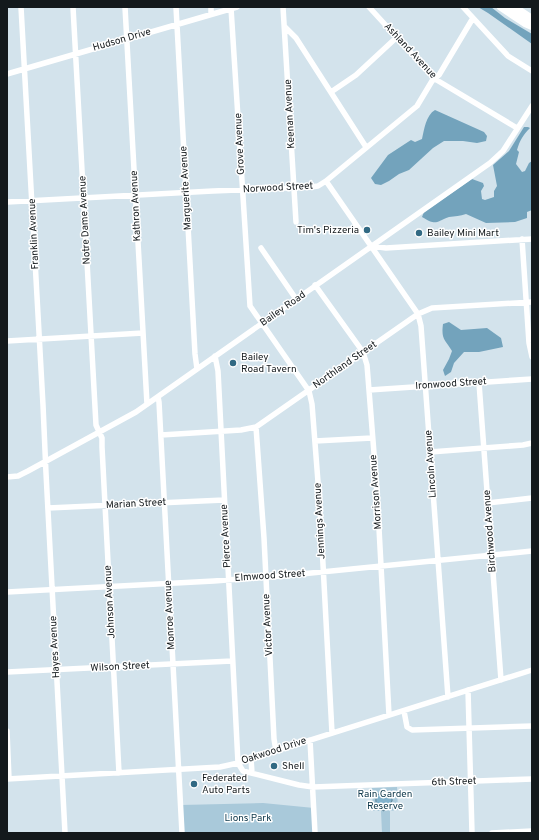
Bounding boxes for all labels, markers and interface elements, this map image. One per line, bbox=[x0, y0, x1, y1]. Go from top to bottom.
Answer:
street label: Ashland Avenue bbox=[381, 20, 439, 82]
street label: Hudson Drive bbox=[91, 25, 153, 55]
street label: Keenan Avenue bbox=[282, 79, 298, 149]
street label: Grove Avenue bbox=[232, 113, 248, 175]
street label: Marguerite Avenue bbox=[177, 146, 195, 230]
street label: Kathron Avenue bbox=[128, 170, 144, 242]
street label: Notre Dame Avenue bbox=[76, 175, 94, 265]
street label: Norwood Street bbox=[242, 180, 314, 196]
street label: Franklin Avenue bbox=[26, 198, 42, 270]
place label: Tim's Pizzeria bbox=[297, 224, 359, 237]
marker: Tim's Pizzeria bbox=[362, 225, 372, 235]
place label: Bailey Mini Mart bbox=[427, 227, 499, 240]
marker: Bailey Mini Mart bbox=[414, 228, 424, 238]
street label: Bailey Road bbox=[258, 288, 308, 330]
street label: Northland Street bbox=[310, 338, 380, 392]
place label: Bailey Road Tavern bbox=[241, 351, 297, 376]
marker: Bailey Road Tavern bbox=[228, 358, 238, 368]
street label: Ironwood Street bbox=[415, 375, 487, 393]
street label: Lincoln Avenue bbox=[422, 430, 440, 498]
street label: Morrison Avenue bbox=[367, 454, 385, 530]
street label: Jennings Avenue bbox=[312, 483, 328, 559]
street label: Birchwood Avenue bbox=[481, 489, 499, 573]
street label: Marian Street bbox=[105, 496, 167, 512]
street label: Pierce Avenue bbox=[218, 504, 234, 568]
street label: Johnson Avenue bbox=[102, 565, 118, 639]
street label: Elmwood Street bbox=[234, 567, 306, 585]
street label: Monroe Avenue bbox=[162, 580, 178, 650]
street label: Victor Avenue bbox=[260, 593, 276, 657]
street label: Hayes Avenue bbox=[47, 615, 63, 679]
street label: Wilson Street bbox=[90, 659, 150, 675]
street label: Oakwood Drive bbox=[240, 734, 308, 768]
place label: Shell bbox=[282, 760, 304, 773]
marker: Shell bbox=[269, 761, 279, 771]
place label: Federated Auto Parts bbox=[202, 772, 250, 797]
street label: 6th Street bbox=[431, 775, 477, 789]
marker: Federated Auto Parts bbox=[189, 779, 199, 789]
park label: Rain Garden Reserve bbox=[358, 788, 412, 813]
park label: Lions Park bbox=[225, 812, 271, 825]

